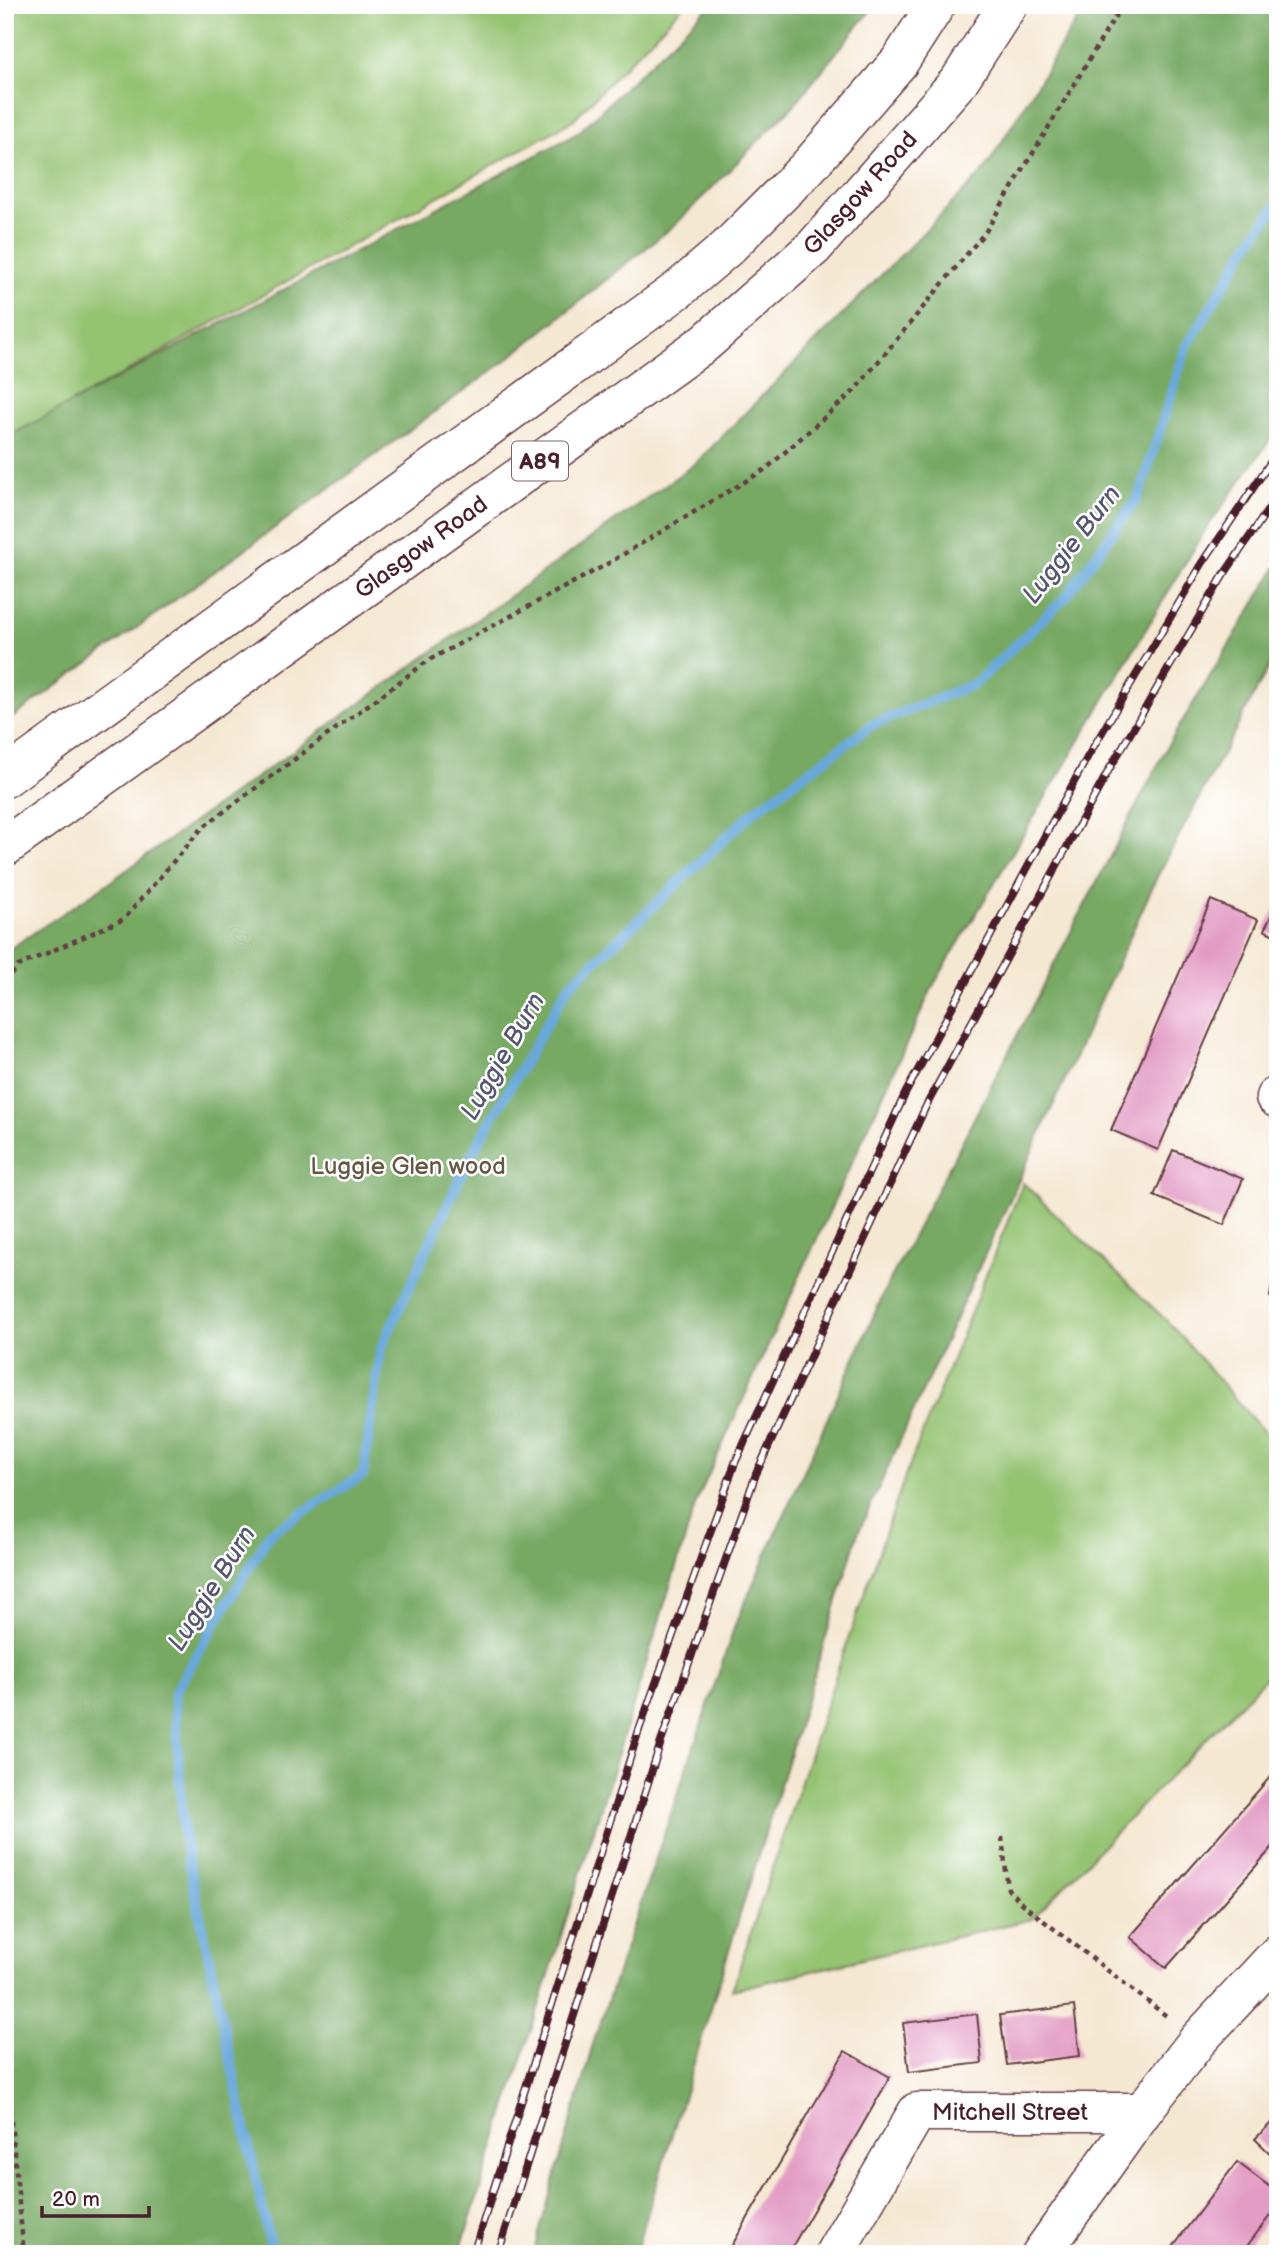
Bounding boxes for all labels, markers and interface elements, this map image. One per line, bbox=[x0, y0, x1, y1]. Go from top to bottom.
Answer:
street label: Glasgow Road bbox=[797, 125, 924, 261]
road number: A89 bbox=[512, 442, 568, 481]
water label: Luggie Burn bbox=[1016, 480, 1128, 610]
street label: Glasgow Road bbox=[349, 490, 493, 605]
water label: Luggie Burn bbox=[455, 988, 552, 1126]
park label: Luggie Glen wood bbox=[310, 1152, 506, 1181]
water label: Luggie Burn bbox=[162, 1521, 263, 1657]
street label: Mitchell Street bbox=[932, 2098, 1089, 2127]
scale bar bbox=[42, 2175, 149, 2219]
text: 20 m bbox=[52, 2187, 100, 2212]

